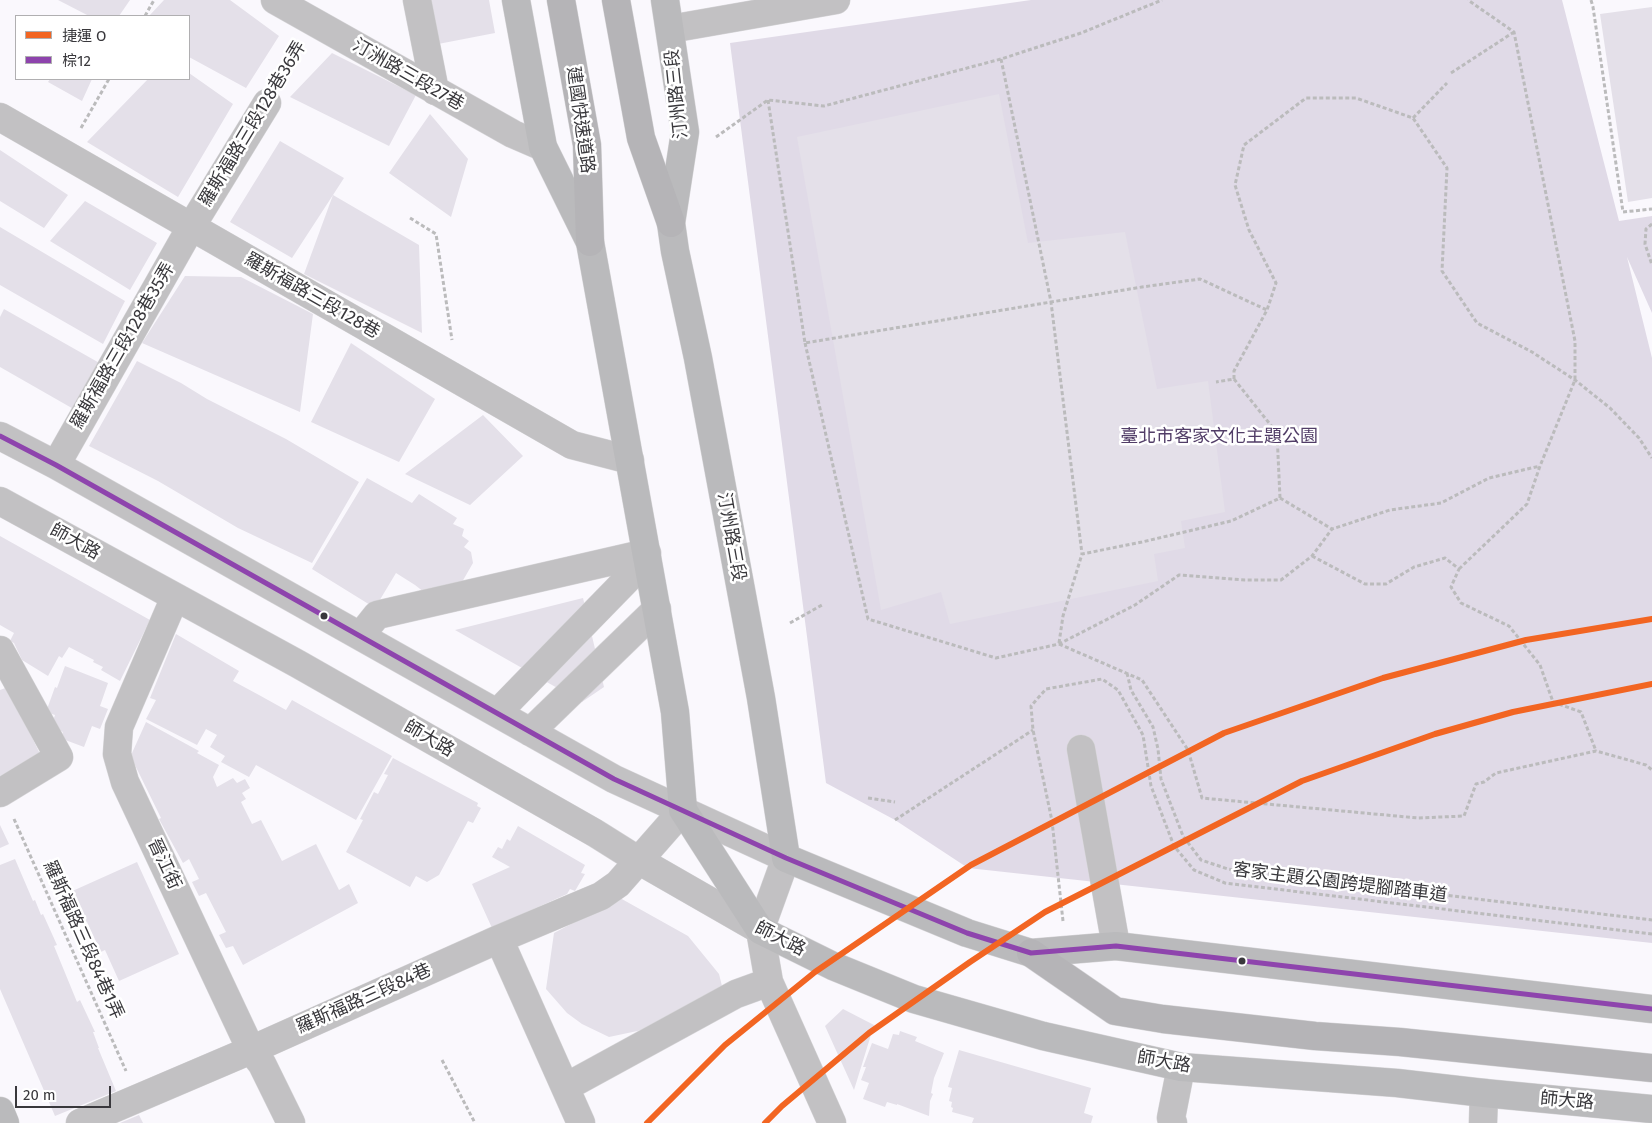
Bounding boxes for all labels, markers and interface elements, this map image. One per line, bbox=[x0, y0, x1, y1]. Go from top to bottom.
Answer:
legend bbox=[15, 15, 190, 80]
text: 捷運 O bbox=[62, 27, 106, 45]
street label: 汀洲路三段27巷 bbox=[349, 34, 467, 116]
street label: 羅斯福路三段128巷36弄 bbox=[195, 37, 311, 211]
street label: 汀州路三段 bbox=[662, 48, 692, 140]
text: 棕12 bbox=[62, 52, 91, 70]
street label: 建國快速道路 bbox=[562, 65, 598, 175]
street label: 羅斯福路三段128巷 bbox=[241, 248, 383, 344]
street label: 羅斯福路三段128巷35弄 bbox=[66, 259, 180, 433]
park label: 臺北市客家文化主題公園 bbox=[1120, 426, 1318, 448]
street label: 汀州路三段 bbox=[713, 491, 749, 583]
street label: 師大路 bbox=[46, 519, 104, 565]
unlabelled marker bbox=[319, 611, 329, 621]
street label: 師大路 bbox=[400, 716, 458, 762]
street label: 晉江街 bbox=[143, 835, 185, 893]
street label: 羅斯福路三段84巷1弄 bbox=[38, 857, 128, 1023]
street label: 客家主題公園跨堤腳踏車道 bbox=[1231, 859, 1449, 907]
street label: 師大路 bbox=[751, 917, 809, 961]
unlabelled marker bbox=[1237, 956, 1247, 966]
street label: 羅斯福路三段84巷 bbox=[293, 960, 435, 1038]
street label: 師大路 bbox=[1136, 1047, 1192, 1077]
scale bar bbox=[18, 1076, 114, 1108]
text: 20 m bbox=[23, 1086, 56, 1104]
street label: 師大路 bbox=[1539, 1088, 1595, 1114]

